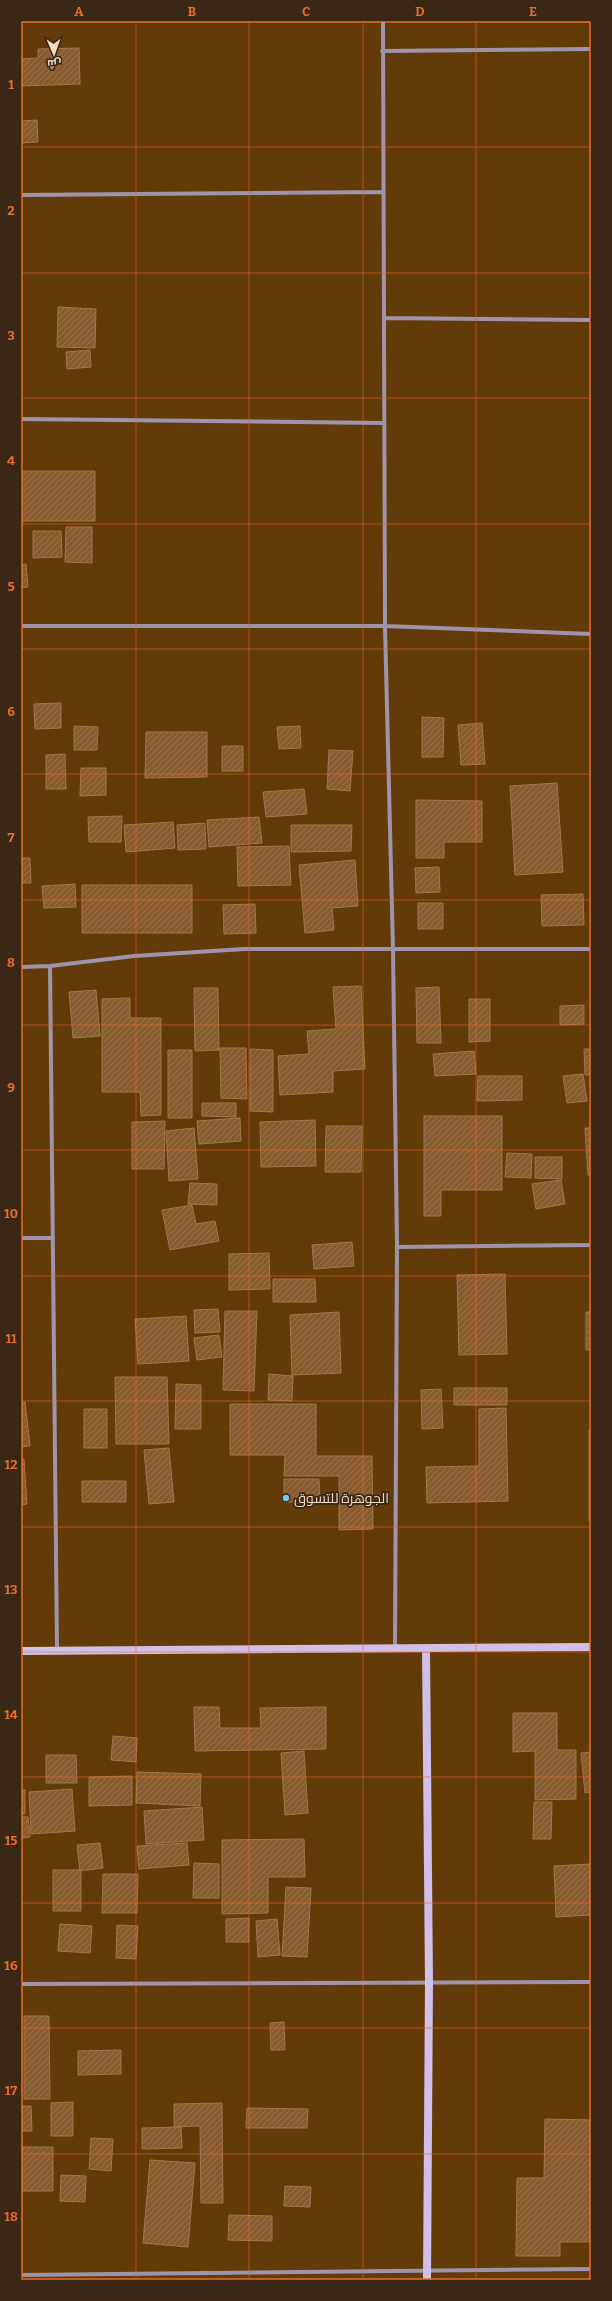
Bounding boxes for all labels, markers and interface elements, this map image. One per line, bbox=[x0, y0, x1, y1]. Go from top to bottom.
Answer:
text: A bbox=[74, 4, 84, 19]
text: B bbox=[188, 4, 196, 19]
text: C bbox=[302, 4, 310, 19]
text: D bbox=[415, 4, 425, 19]
text: E bbox=[529, 4, 537, 19]
north arrow bbox=[34, 34, 74, 74]
text: ش bbox=[47, 57, 62, 70]
text: 1 bbox=[8, 77, 14, 92]
text: 2 bbox=[7, 203, 15, 218]
text: 3 bbox=[7, 328, 15, 343]
text: 4 bbox=[7, 453, 15, 468]
text: 5 bbox=[7, 579, 15, 594]
text: 6 bbox=[7, 704, 15, 719]
text: 7 bbox=[8, 830, 15, 845]
text: 8 bbox=[7, 955, 15, 970]
text: 9 bbox=[7, 1080, 15, 1095]
text: 10 bbox=[4, 1206, 18, 1221]
text: 11 bbox=[5, 1331, 17, 1346]
text: 12 bbox=[5, 1457, 17, 1472]
place label: الجوهرة للتسوق bbox=[294, 1490, 389, 1507]
marker: الجوهرة للتسوق bbox=[281, 1493, 291, 1503]
text: 13 bbox=[4, 1582, 18, 1597]
text: 14 bbox=[4, 1707, 18, 1722]
text: 15 bbox=[5, 1833, 17, 1848]
text: 16 bbox=[4, 1958, 18, 1973]
text: 17 bbox=[5, 2083, 17, 2098]
text: 18 bbox=[4, 2209, 18, 2224]

